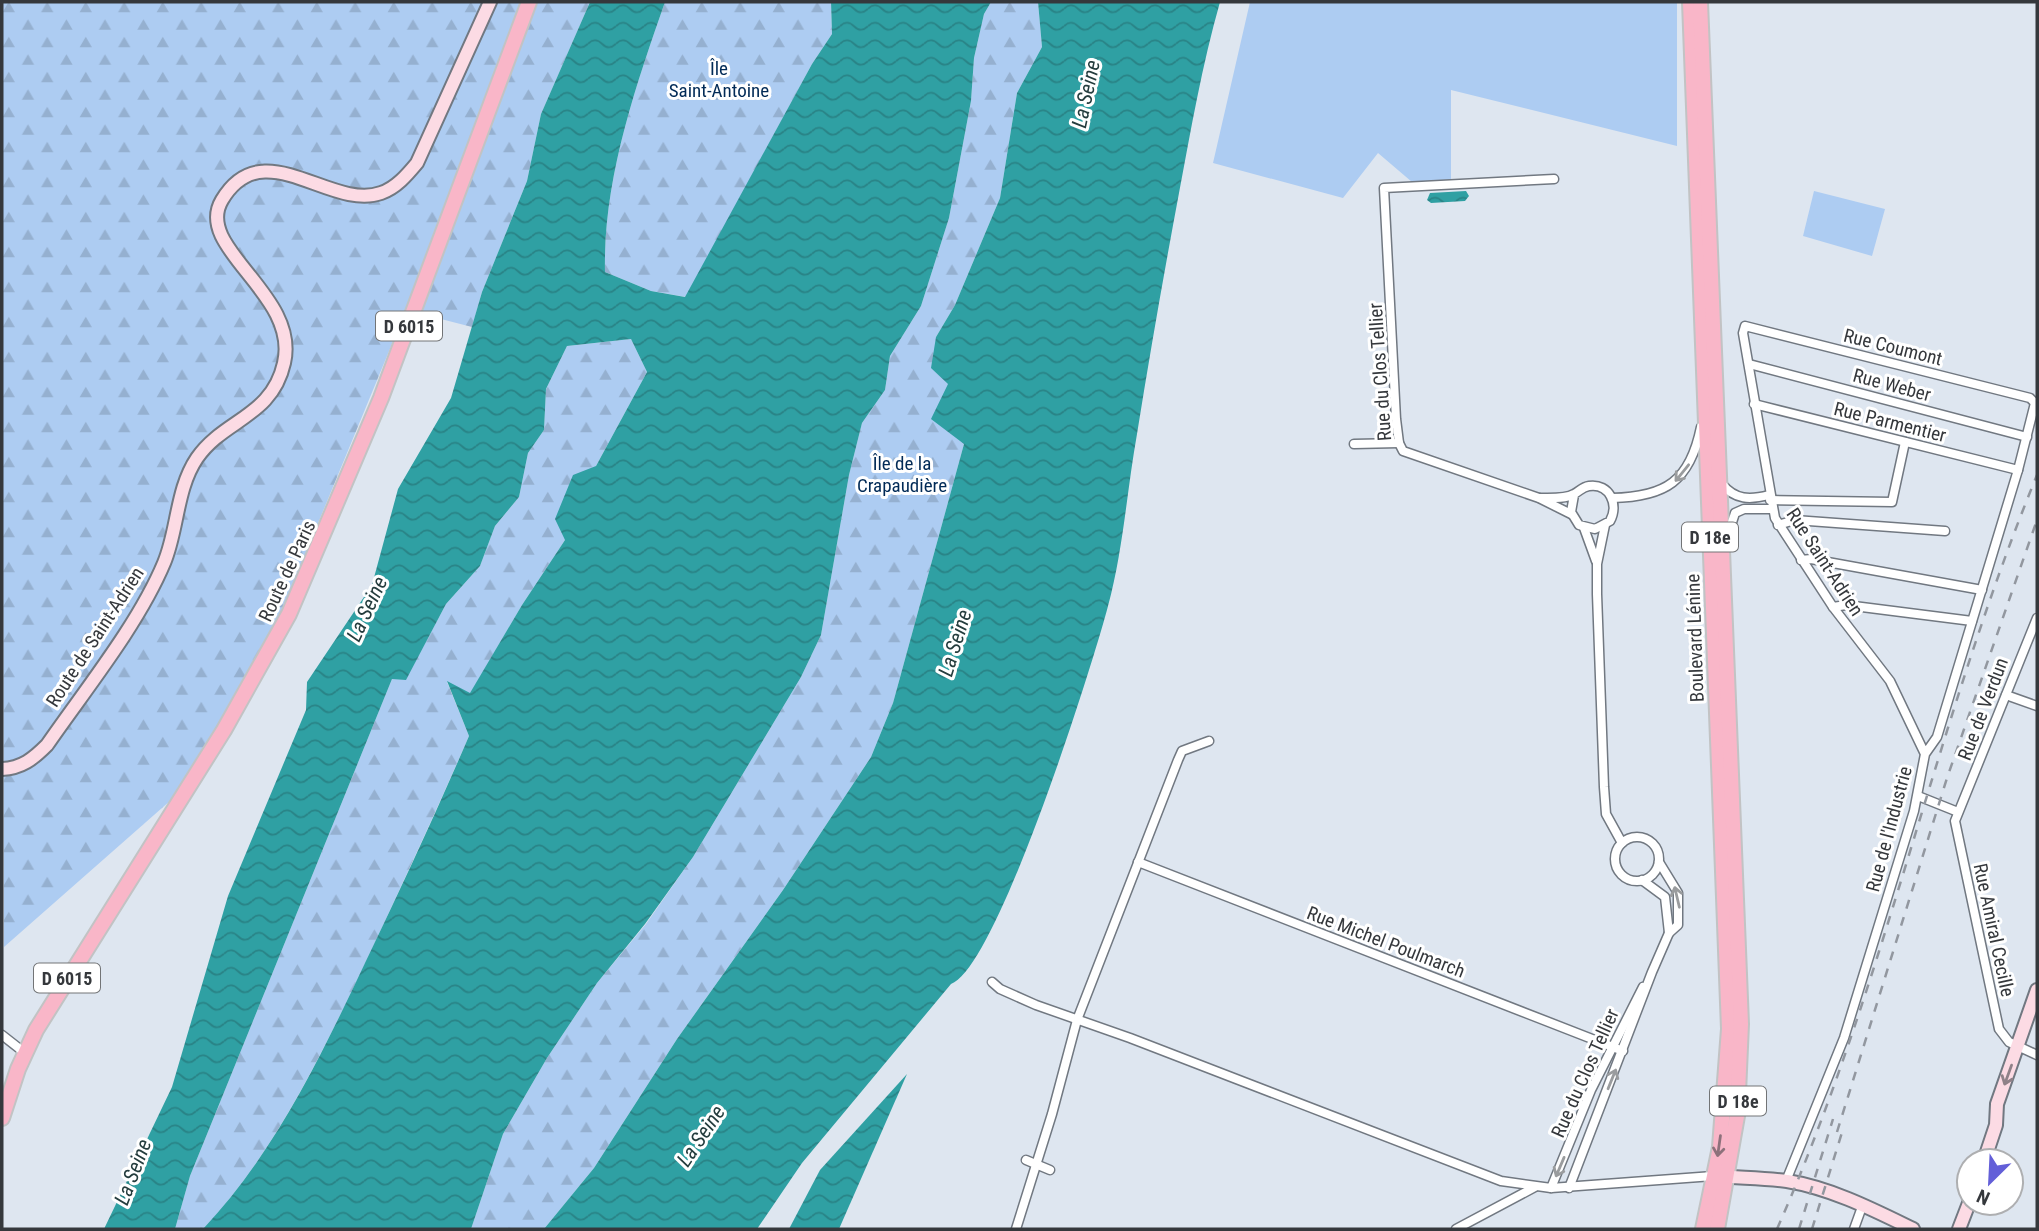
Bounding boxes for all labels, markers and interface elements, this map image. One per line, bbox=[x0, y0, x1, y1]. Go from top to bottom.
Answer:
park label: Île Saint-Antoine bbox=[669, 57, 769, 102]
water label: La Seine bbox=[1067, 58, 1105, 130]
street label: Rue du Clos Tellier bbox=[1364, 302, 1396, 442]
road number: D 6015 bbox=[376, 312, 442, 340]
street label: Rue Coumont bbox=[1841, 324, 1945, 370]
street label: Rue Weber bbox=[1851, 364, 1934, 406]
street label: Rue Parmentier bbox=[1831, 397, 1949, 447]
park label: Île de la Crapaudière bbox=[857, 452, 947, 497]
one-way arrow bbox=[1674, 464, 1690, 482]
street label: Rue Saint-Adrien bbox=[1782, 504, 1868, 620]
street label: Route de Paris bbox=[254, 517, 320, 625]
road number: D 18e bbox=[1682, 522, 1738, 552]
street label: Route de Saint-Adrien bbox=[41, 563, 149, 711]
water label: La Seine bbox=[342, 573, 392, 645]
street label: Boulevard Lénine bbox=[1681, 573, 1709, 703]
water label: La Seine bbox=[934, 607, 976, 679]
street label: Rue de Verdun bbox=[1953, 655, 2013, 763]
street label: Rue de l'Industrie bbox=[1861, 764, 1917, 894]
street label: Rue Amiral Cecille bbox=[1969, 861, 2019, 999]
one-way arrow bbox=[1670, 886, 1683, 909]
street label: Rue Michel Poulmarch bbox=[1304, 901, 1468, 983]
road number: D 6015 bbox=[34, 964, 100, 993]
street label: Rue du Clos Tellier bbox=[1546, 1005, 1624, 1141]
one-way arrow bbox=[2000, 1064, 2013, 1086]
one-way arrow bbox=[1607, 1068, 1620, 1090]
road number: D 18e bbox=[1710, 1086, 1766, 1116]
water label: La Seine bbox=[672, 1101, 730, 1171]
one-way arrow bbox=[1713, 1134, 1726, 1157]
water label: La Seine bbox=[110, 1136, 156, 1208]
north arrow bbox=[1955, 1147, 2025, 1217]
one-way arrow bbox=[1553, 1155, 1566, 1177]
text: N bbox=[1973, 1184, 1993, 1210]

